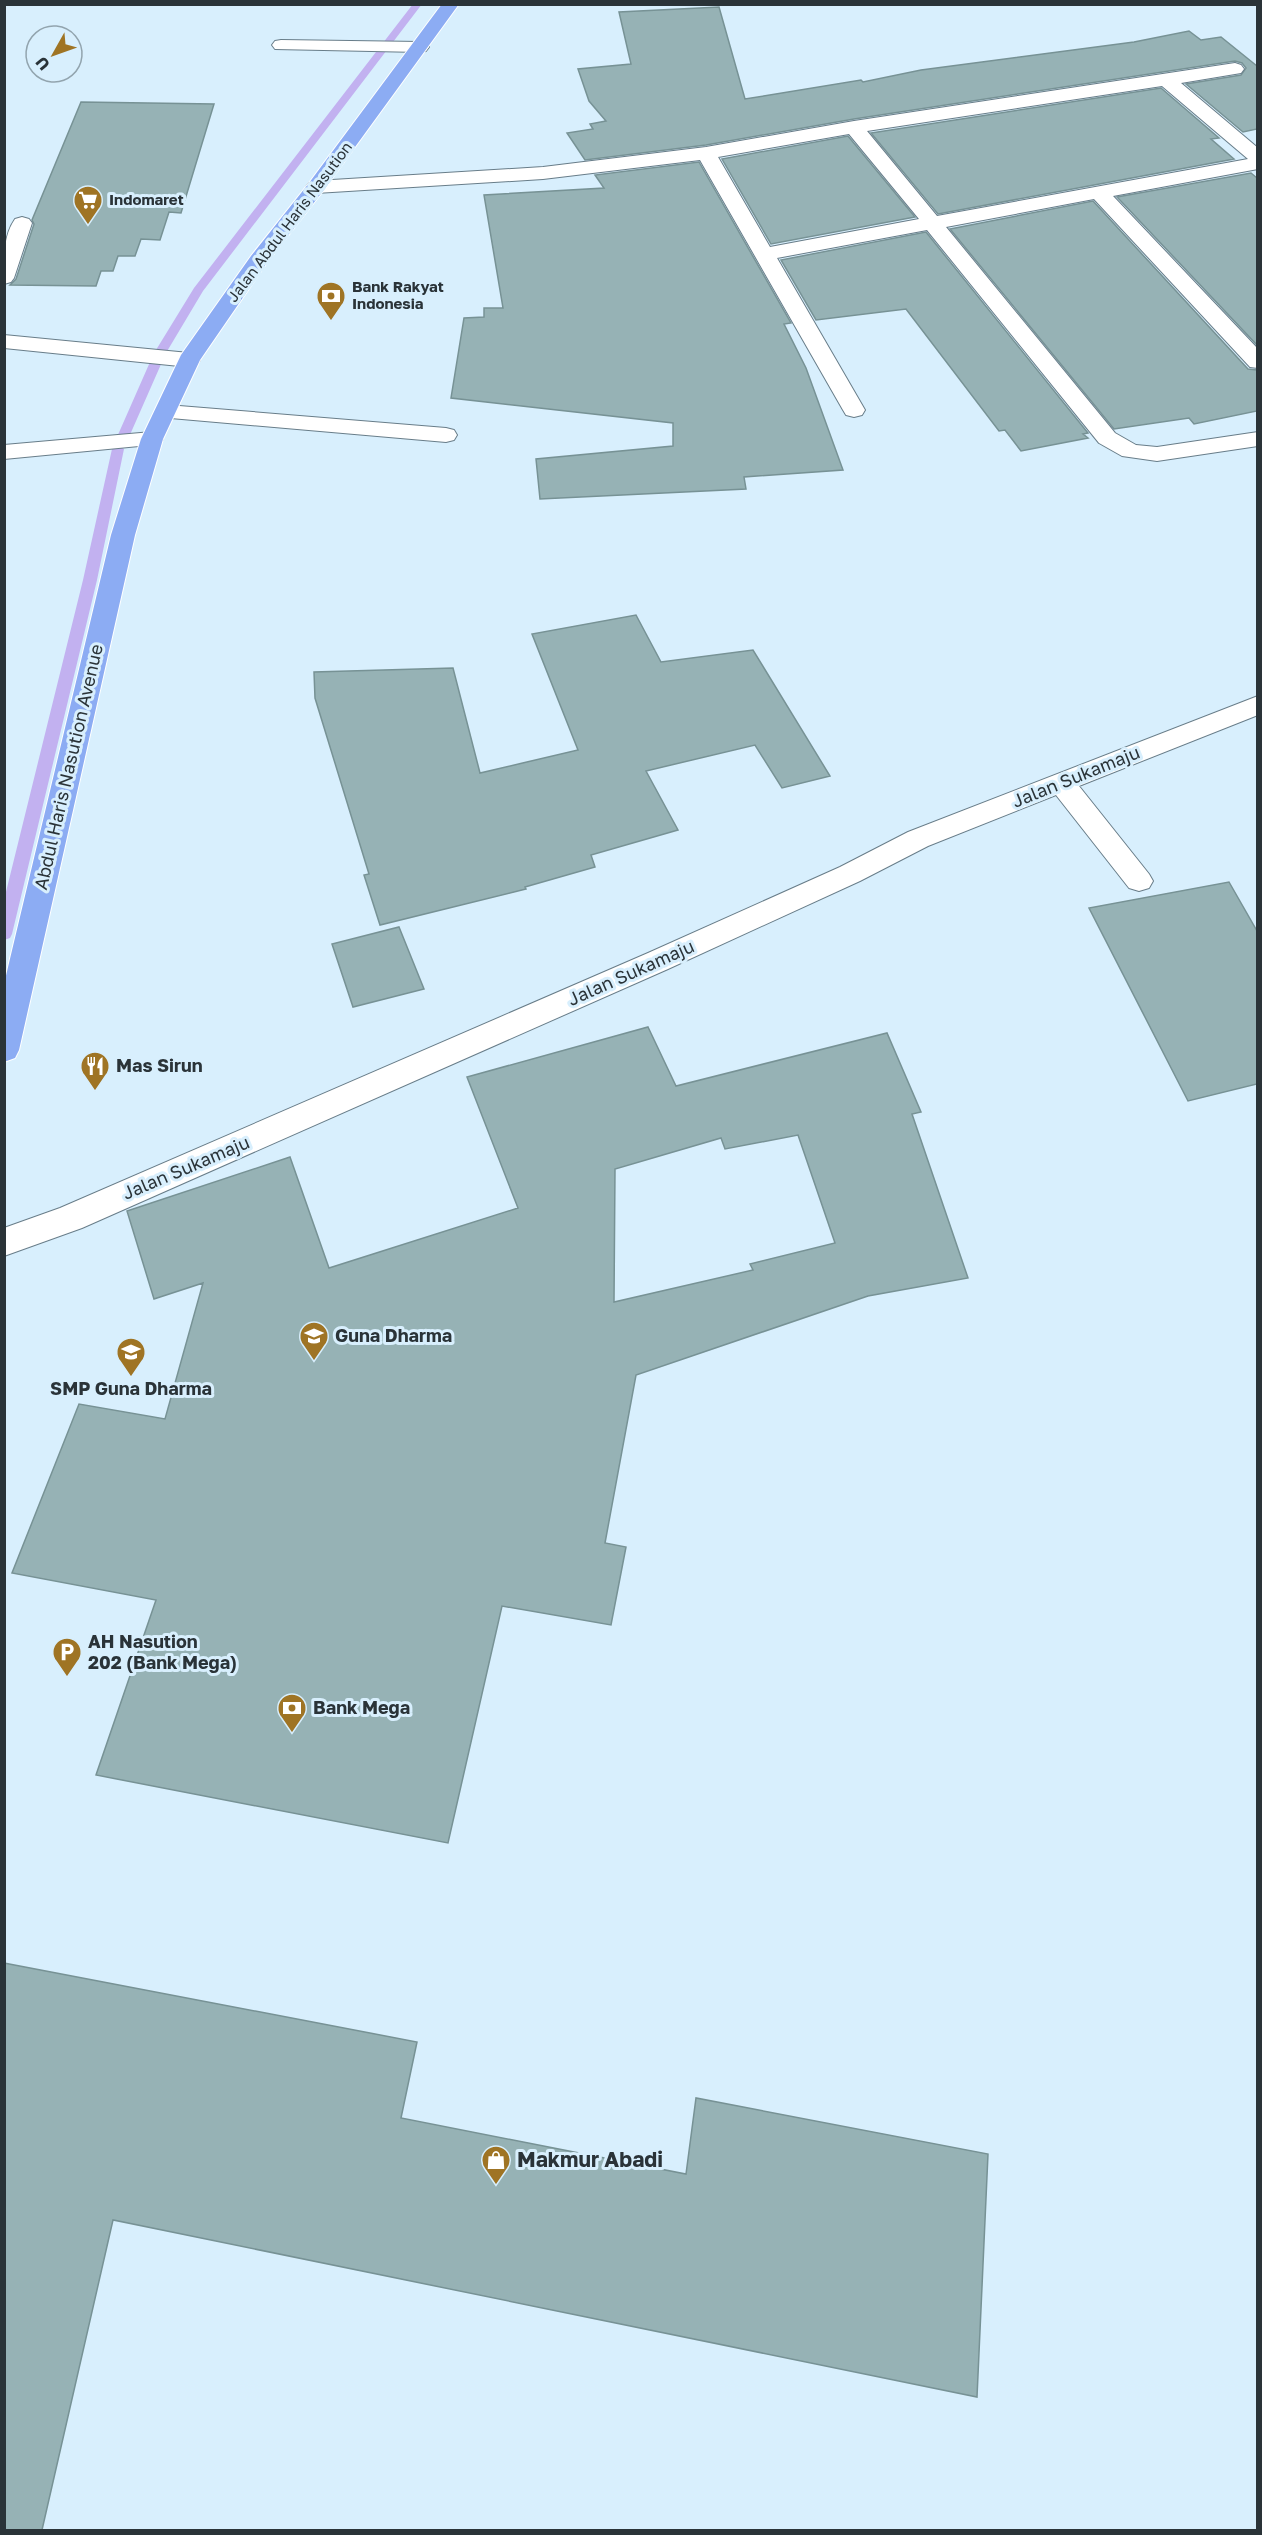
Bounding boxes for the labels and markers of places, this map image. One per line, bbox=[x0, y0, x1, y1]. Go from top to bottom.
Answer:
supermarket icon: Indomaret bbox=[72, 184, 104, 226]
place label: Indomaret bbox=[109, 190, 184, 208]
place label: Bank Rakyat Indonesia bbox=[352, 277, 444, 312]
bank icon: Bank Rakyat Indonesia bbox=[315, 280, 347, 322]
restaurant icon: Mas Sirun bbox=[79, 1050, 111, 1092]
place label: Mas Sirun bbox=[116, 1054, 203, 1076]
school or university icon: Guna Dharma bbox=[298, 1320, 330, 1362]
place label: Guna Dharma bbox=[335, 1324, 452, 1346]
school or university icon: SMP Guna Dharma bbox=[115, 1336, 147, 1378]
place label: SMP Guna Dharma bbox=[50, 1377, 212, 1399]
place label: AH Nasution 202 (Bank Mega) bbox=[88, 1630, 237, 1673]
parking icon: AH Nasution 202 (Bank Mega) bbox=[51, 1636, 83, 1678]
bank icon: Bank Mega bbox=[276, 1692, 308, 1734]
place label: Bank Mega bbox=[313, 1696, 410, 1718]
shop icon: Makmur Abadi bbox=[480, 2144, 512, 2186]
place label: Makmur Abadi bbox=[517, 2146, 663, 2172]

